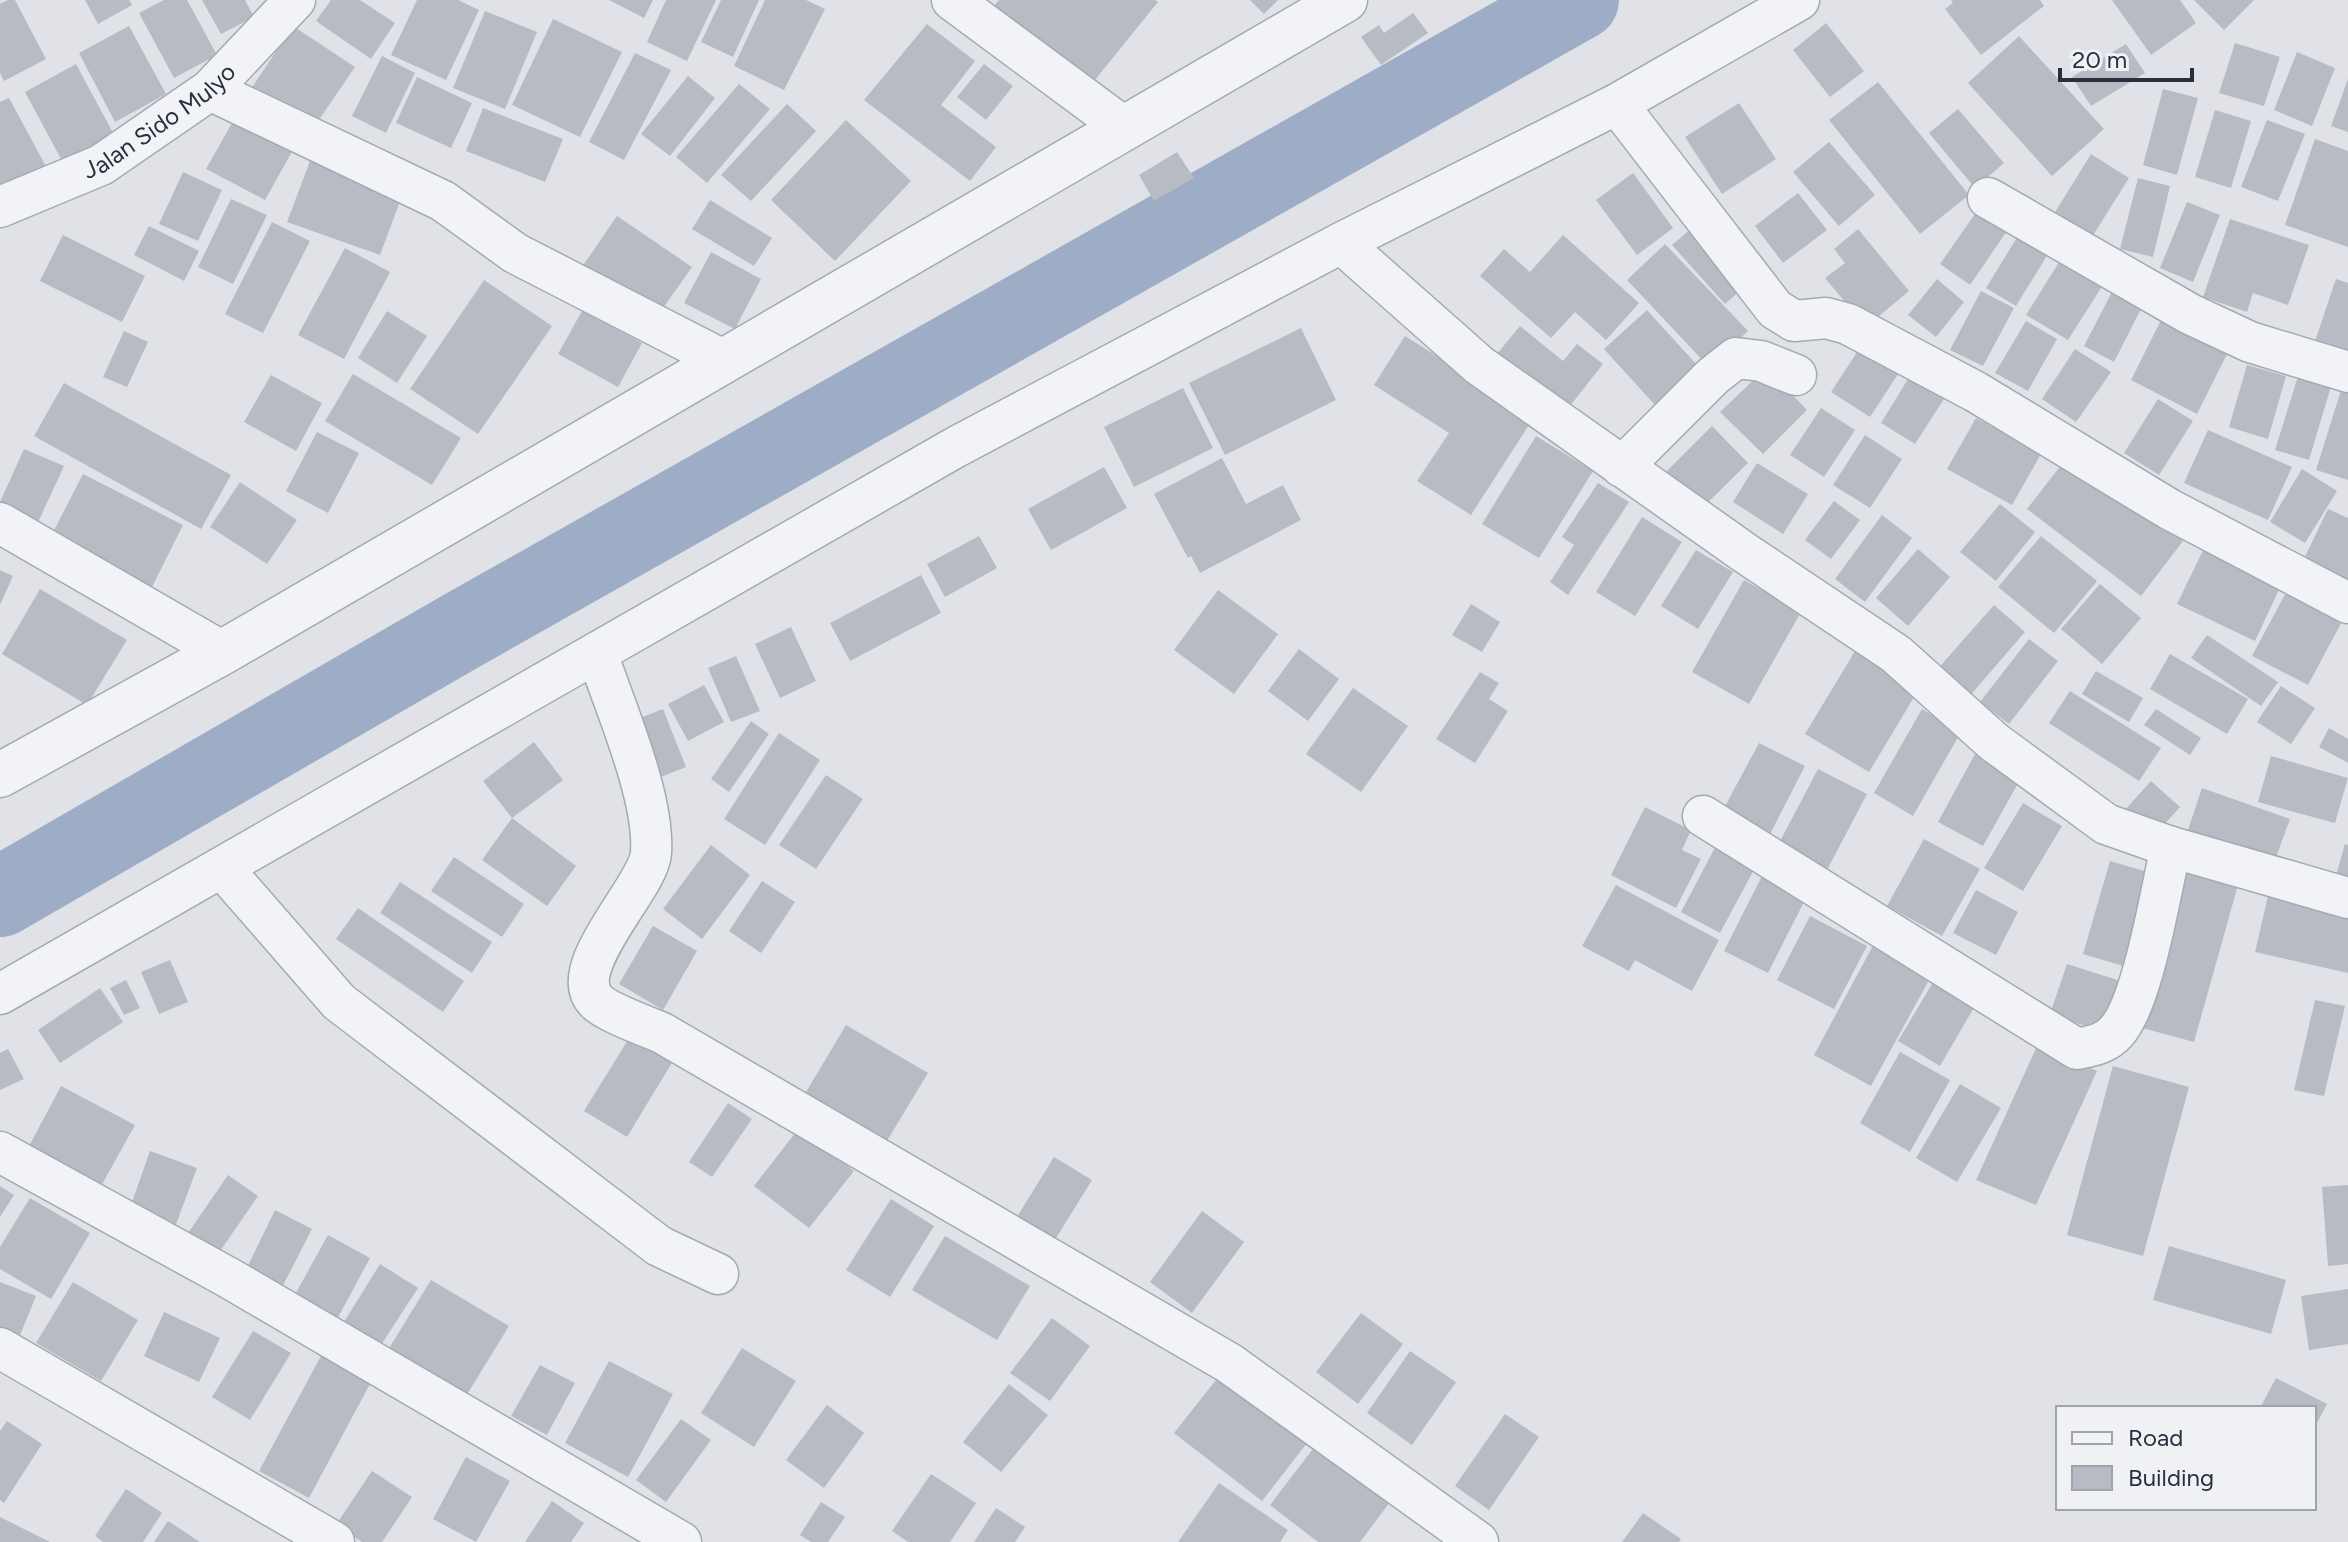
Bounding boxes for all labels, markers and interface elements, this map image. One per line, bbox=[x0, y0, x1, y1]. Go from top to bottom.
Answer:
scale bar bbox=[2060, 32, 2192, 82]
text: 20 m bbox=[2072, 45, 2127, 74]
street label: Jalan Sido Mulyo bbox=[79, 57, 241, 185]
legend bbox=[2056, 1406, 2316, 1510]
text: Road bbox=[2128, 1423, 2183, 1452]
text: Building bbox=[2128, 1463, 2214, 1492]

